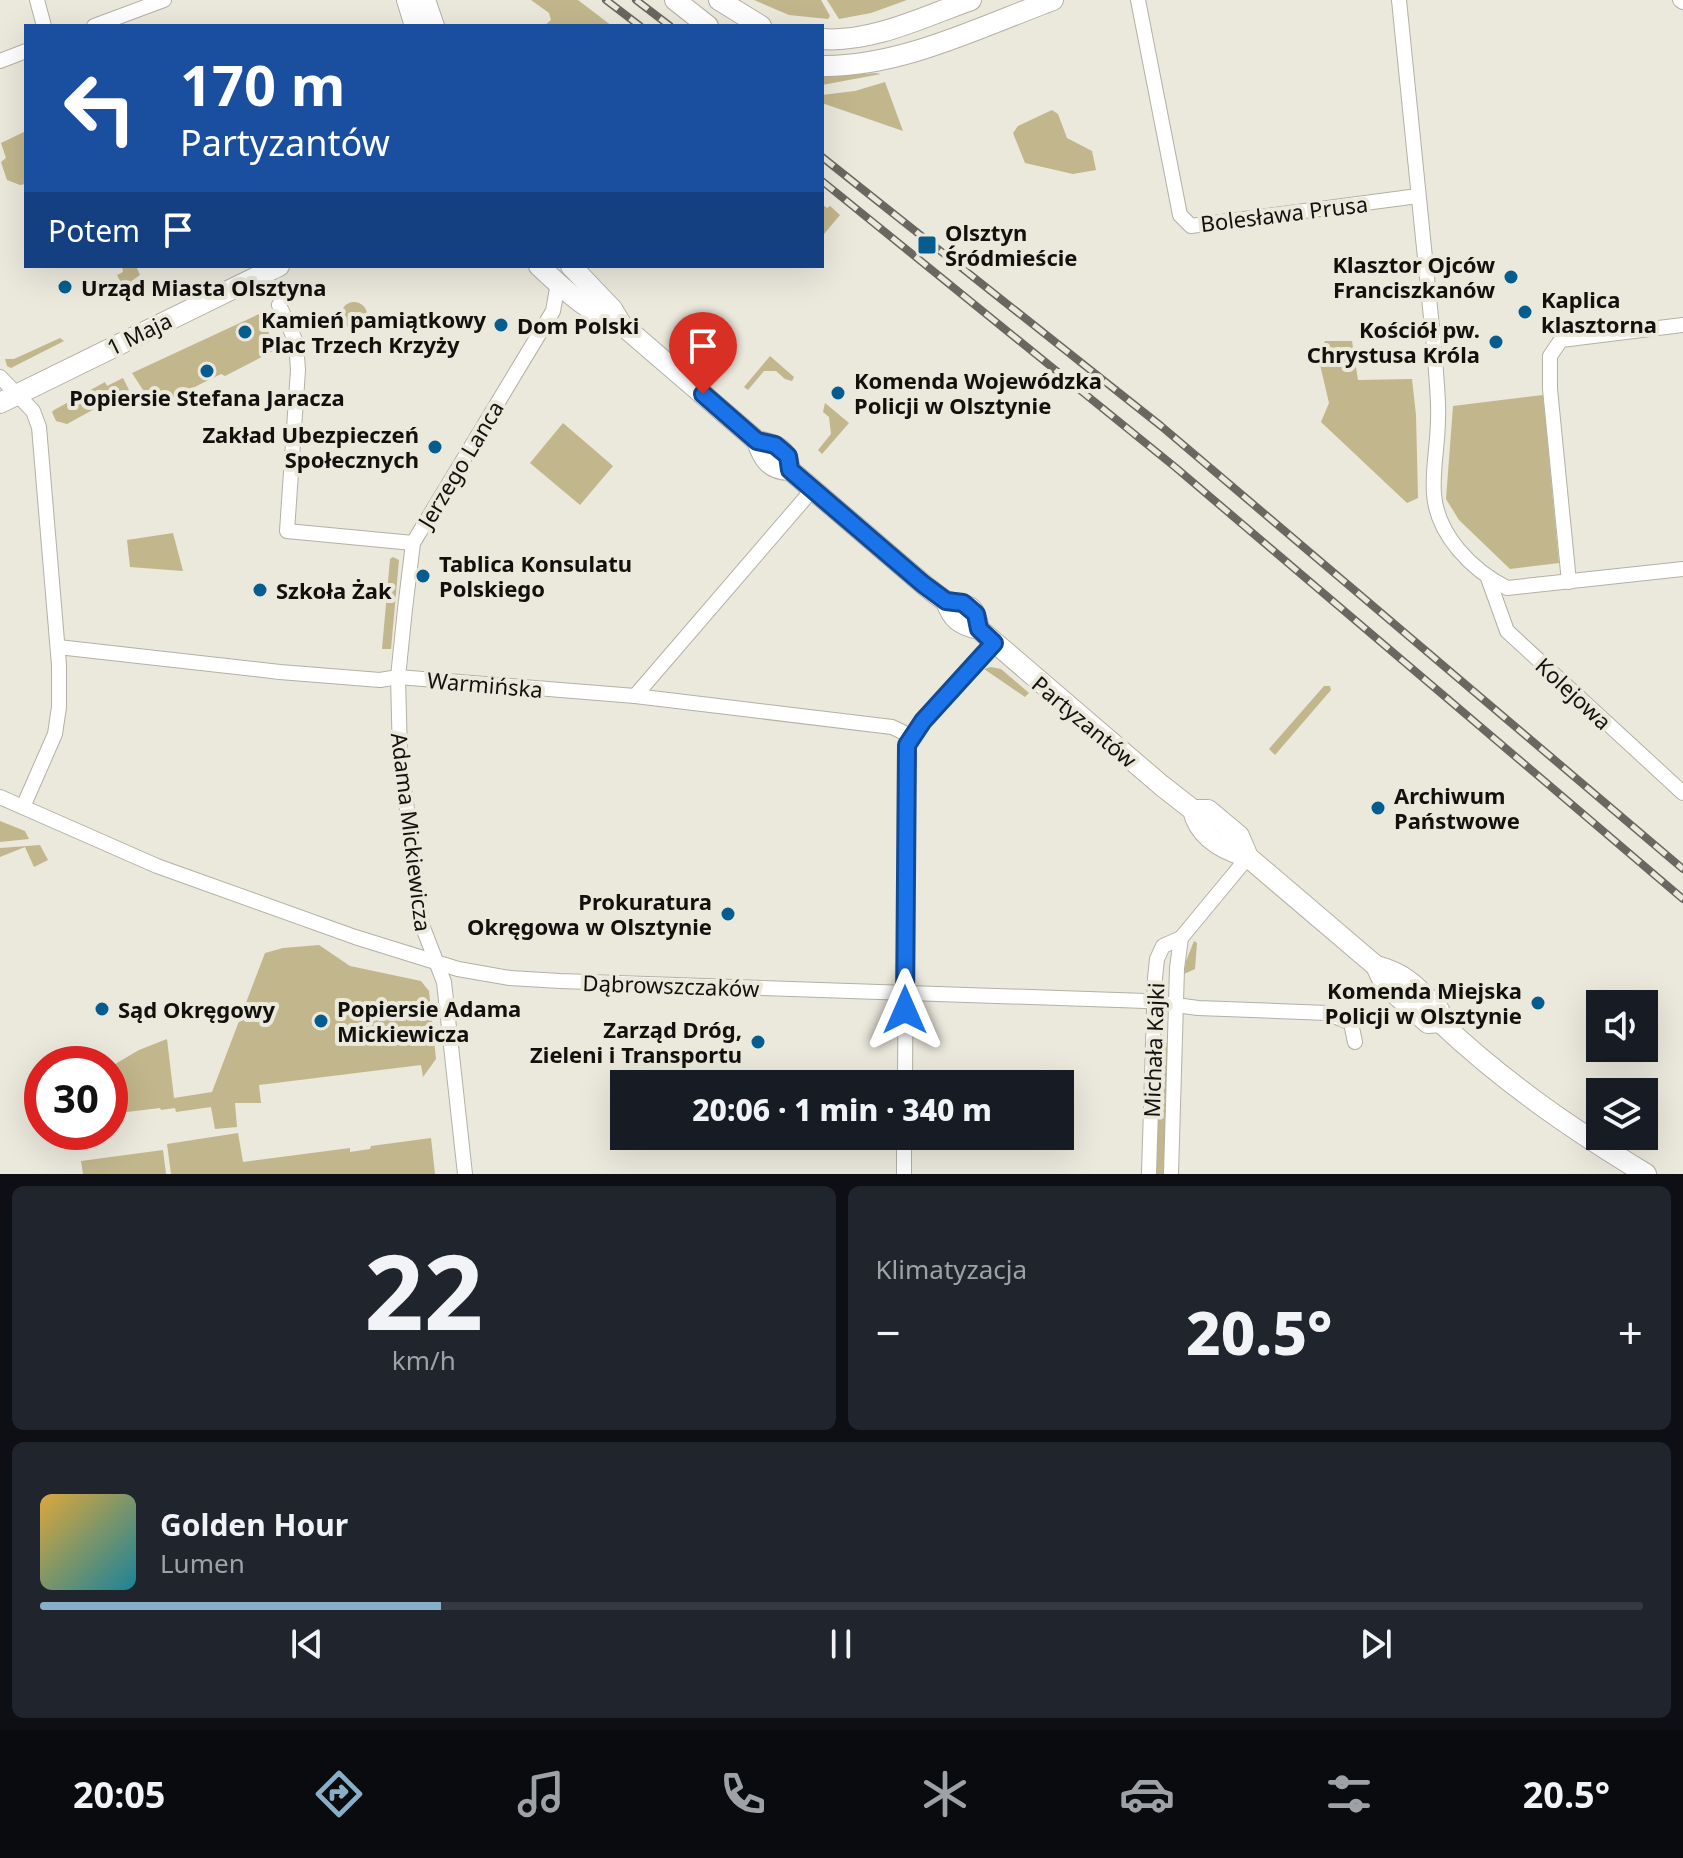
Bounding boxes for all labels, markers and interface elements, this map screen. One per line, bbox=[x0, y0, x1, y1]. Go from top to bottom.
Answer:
text: 170 m bbox=[180, 46, 345, 122]
icon: left bbox=[48, 56, 152, 160]
text: Partyzantów bbox=[180, 118, 390, 167]
street label: Bolesława Prusa bbox=[1199, 188, 1369, 238]
icon: arrive bbox=[156, 208, 200, 252]
text: Potem bbox=[48, 210, 140, 251]
place label: Olsztyn Śródmieście bbox=[945, 217, 1077, 272]
marker: Olsztyn Śródmieście bbox=[916, 234, 938, 256]
place label: Klasztor Ojców Franciszkanów bbox=[1332, 249, 1495, 304]
marker: Klasztor Ojców Franciszkanów bbox=[1502, 268, 1520, 286]
place label: Urząd Miasta Olsztyna bbox=[81, 272, 327, 302]
marker: Urząd Miasta Olsztyna bbox=[56, 278, 74, 296]
place label: Kaplica klasztorna bbox=[1541, 284, 1657, 339]
marker: Kaplica klasztorna bbox=[1516, 303, 1534, 321]
street label: 1 Maja bbox=[102, 304, 176, 362]
place label: Kamień pamiątkowy Plac Trzech Krzyży bbox=[261, 304, 487, 359]
place label: Dom Polski bbox=[517, 310, 639, 340]
pin bbox=[669, 312, 737, 394]
place label: Kościół pw. Chrystusa Króla bbox=[1307, 314, 1480, 369]
marker: Dom Polski bbox=[492, 316, 510, 334]
marker: Kamień pamiątkowy Plac Trzech Krzyży bbox=[236, 323, 254, 341]
icon: arrive bbox=[681, 324, 725, 368]
marker: Kościół pw. Chrystusa Króla bbox=[1487, 333, 1505, 351]
marker: Popiersie Stefana Jaracza bbox=[198, 362, 216, 380]
place label: Komenda Wojewódzka Policji w Olsztynie bbox=[854, 365, 1102, 420]
place label: Popiersie Stefana Jaracza bbox=[69, 382, 345, 412]
marker: Komenda Wojewódzka Policji w Olsztynie bbox=[829, 384, 847, 402]
street label: Jerzego Lanca bbox=[409, 395, 510, 535]
place label: Zakład Ubezpieczeń Społecznych bbox=[202, 419, 419, 474]
marker: Zakład Ubezpieczeń Społecznych bbox=[426, 438, 444, 456]
place label: Tablica Konsulatu Polskiego bbox=[439, 548, 632, 603]
marker: Tablica Konsulatu Polskiego bbox=[414, 567, 432, 585]
place label: Szkoła Żak bbox=[276, 575, 392, 605]
marker: Szkoła Żak bbox=[251, 581, 269, 599]
street label: Kolejowa bbox=[1530, 650, 1618, 736]
street label: Warmińska bbox=[426, 664, 544, 704]
street label: Partyzantów bbox=[1026, 668, 1144, 774]
street label: Adama Mickiewicza bbox=[385, 731, 439, 933]
place label: Archiwum Państwowe bbox=[1394, 780, 1520, 835]
marker: Archiwum Państwowe bbox=[1369, 799, 1387, 817]
place label: Prokuratura Okręgowa w Olsztynie bbox=[467, 886, 712, 941]
marker: Prokuratura Okręgowa w Olsztynie bbox=[719, 905, 737, 923]
street label: Dąbrowszczaków bbox=[582, 967, 761, 1003]
position arrow bbox=[863, 968, 947, 1052]
place label: Komenda Miejska Policji w Olsztynie bbox=[1325, 975, 1522, 1030]
street label: Michała Kajki bbox=[1136, 982, 1170, 1118]
map controls bbox=[1586, 990, 1658, 1150]
button: sound bbox=[1586, 990, 1658, 1062]
place label: Popiersie Adama Mickiewicza bbox=[337, 993, 521, 1048]
place label: Sąd Okręgowy bbox=[118, 994, 275, 1024]
marker: Komenda Miejska Policji w Olsztynie bbox=[1529, 994, 1547, 1012]
marker: Sąd Okręgowy bbox=[93, 1000, 111, 1018]
marker: Popiersie Adama Mickiewicza bbox=[312, 1012, 330, 1030]
place label: Zarząd Dróg, Zieleni i Transportu bbox=[530, 1014, 742, 1069]
marker: Zarząd Dróg, Zieleni i Transportu bbox=[749, 1033, 767, 1051]
speed limit sign: 30 bbox=[24, 1046, 128, 1150]
button: layers bbox=[1586, 1078, 1658, 1150]
text: 20:06 · 1 min · 340 m bbox=[692, 1089, 992, 1130]
text: 22 bbox=[364, 1219, 483, 1360]
text: Klimatyzacja bbox=[876, 1251, 1027, 1287]
text: 20.5° bbox=[1186, 1291, 1333, 1373]
text: − bbox=[876, 1302, 901, 1362]
text: + bbox=[1618, 1302, 1643, 1362]
text: km/h bbox=[392, 1342, 456, 1378]
text: Golden Hour bbox=[160, 1504, 348, 1545]
text: Lumen bbox=[160, 1545, 245, 1581]
icon: previous bbox=[285, 1622, 329, 1666]
icon: pause bbox=[819, 1622, 863, 1666]
icon: next bbox=[1354, 1622, 1398, 1666]
icon: directions bbox=[311, 1766, 367, 1822]
icon: music bbox=[513, 1766, 569, 1822]
icon: phone bbox=[715, 1766, 771, 1822]
icon: climate bbox=[917, 1766, 973, 1822]
icon: car bbox=[1119, 1766, 1175, 1822]
icon: filters bbox=[1321, 1766, 1377, 1822]
text: 20:05 bbox=[73, 1770, 165, 1819]
text: 20.5° bbox=[1523, 1770, 1610, 1819]

